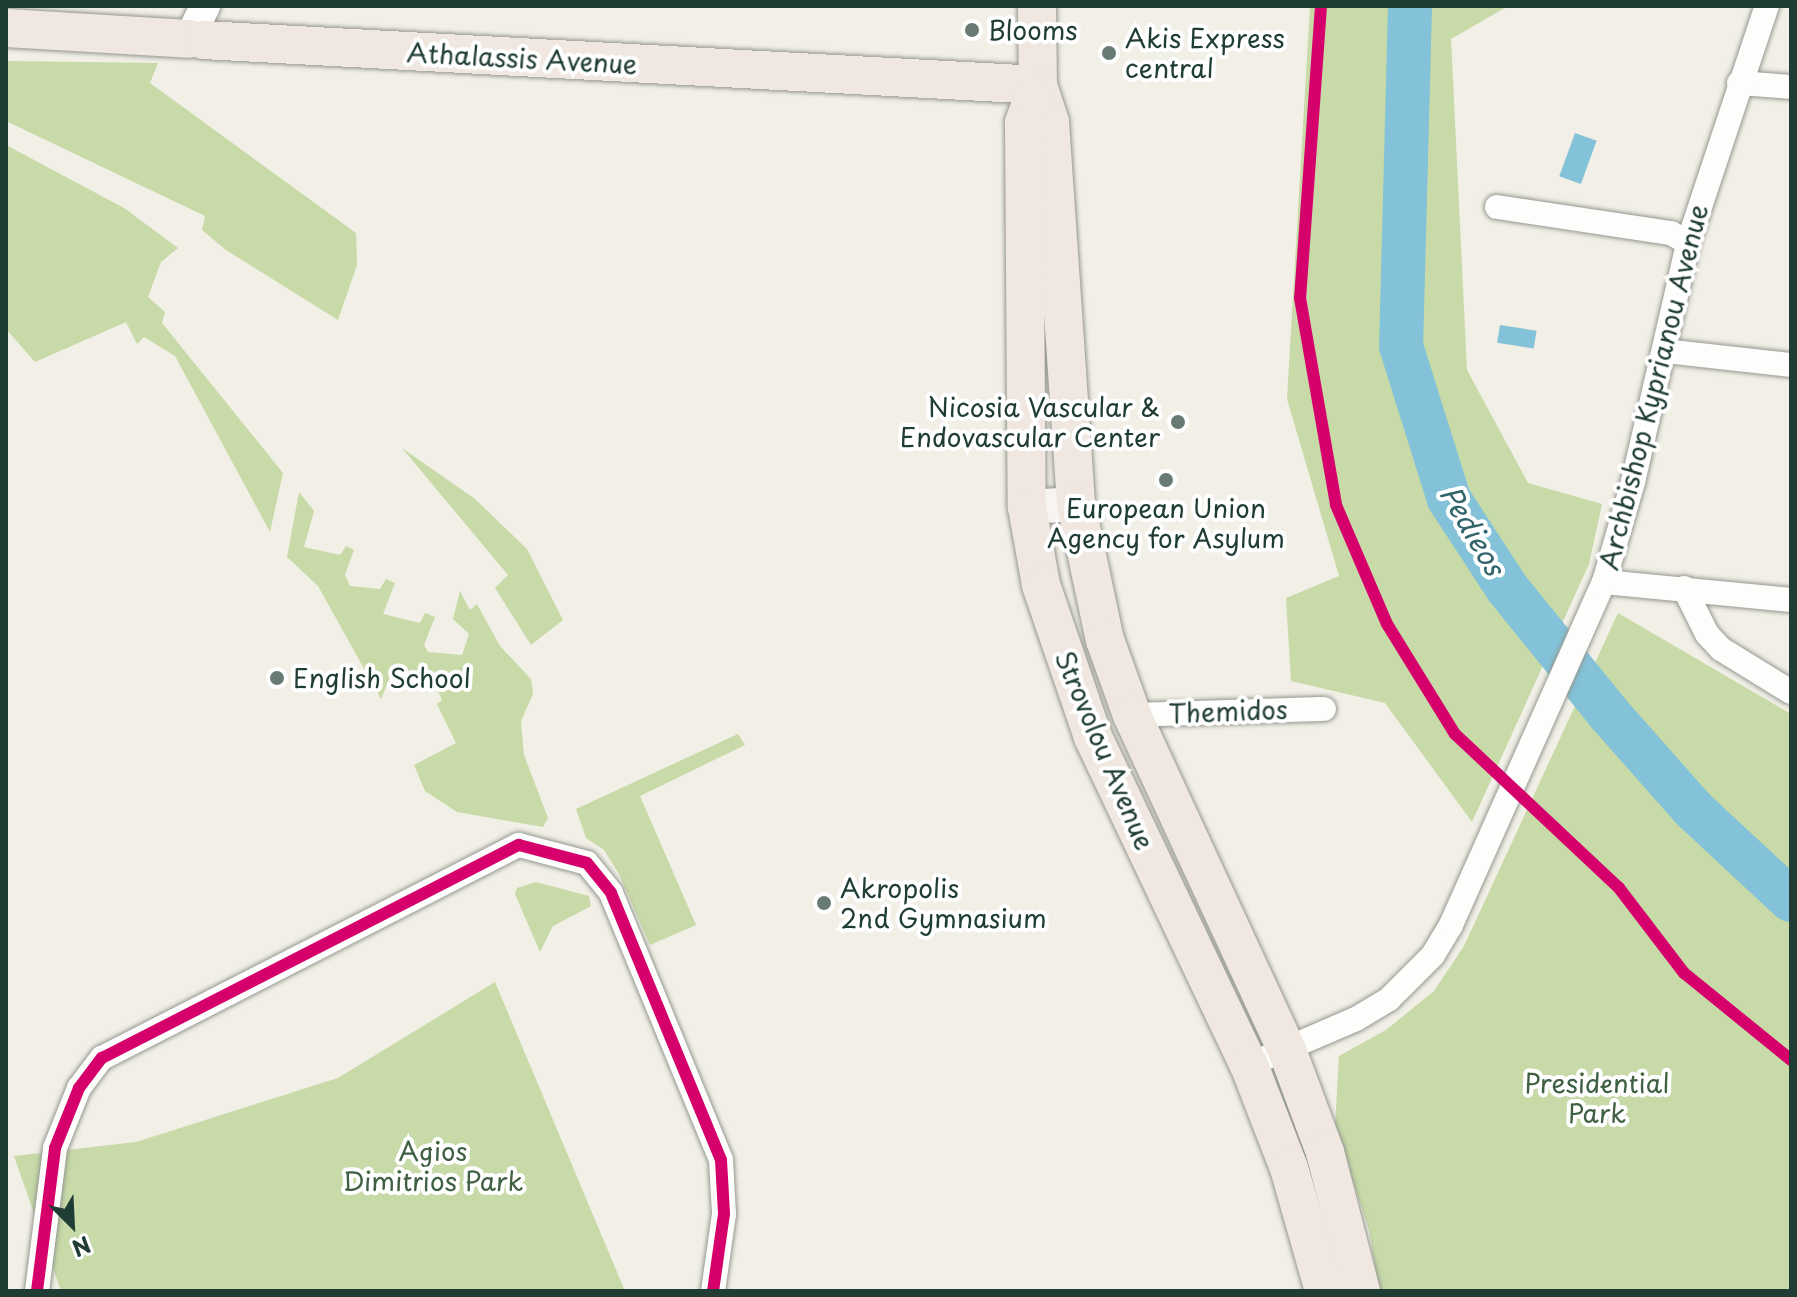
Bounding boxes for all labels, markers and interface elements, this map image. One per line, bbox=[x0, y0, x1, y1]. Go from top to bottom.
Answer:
place label: Blooms bbox=[988, 14, 1078, 46]
marker: Blooms bbox=[963, 21, 981, 39]
place label: Akis Express central bbox=[1125, 22, 1285, 84]
street label: Athalassis Avenue bbox=[407, 36, 637, 80]
marker: Akis Express central bbox=[1100, 44, 1118, 62]
street label: Archbishop Kyprianou Avenue bbox=[1593, 201, 1713, 573]
place label: Nicosia Vascular & Endovascular Center bbox=[900, 391, 1160, 452]
marker: Nicosia Vascular & Endovascular Center bbox=[1167, 411, 1189, 433]
marker: European Union Agency for Asylum bbox=[1157, 471, 1175, 489]
water label: Pedieos bbox=[1434, 479, 1512, 581]
place label: European Union Agency for Asylum bbox=[1046, 492, 1286, 554]
street label: Strovolou Avenue bbox=[1049, 646, 1161, 854]
place label: English School bbox=[293, 662, 472, 694]
marker: English School bbox=[268, 669, 286, 687]
street label: Themidos bbox=[1168, 693, 1288, 729]
place label: Akropolis 2nd Gymnasium bbox=[840, 872, 1047, 934]
marker: Akropolis 2nd Gymnasium bbox=[815, 894, 833, 912]
park label: Presidential Park bbox=[1525, 1067, 1669, 1128]
park label: Agios Dimitrios Park bbox=[343, 1135, 523, 1196]
north arrow bbox=[32, 1185, 112, 1265]
text: N bbox=[67, 1229, 97, 1266]

